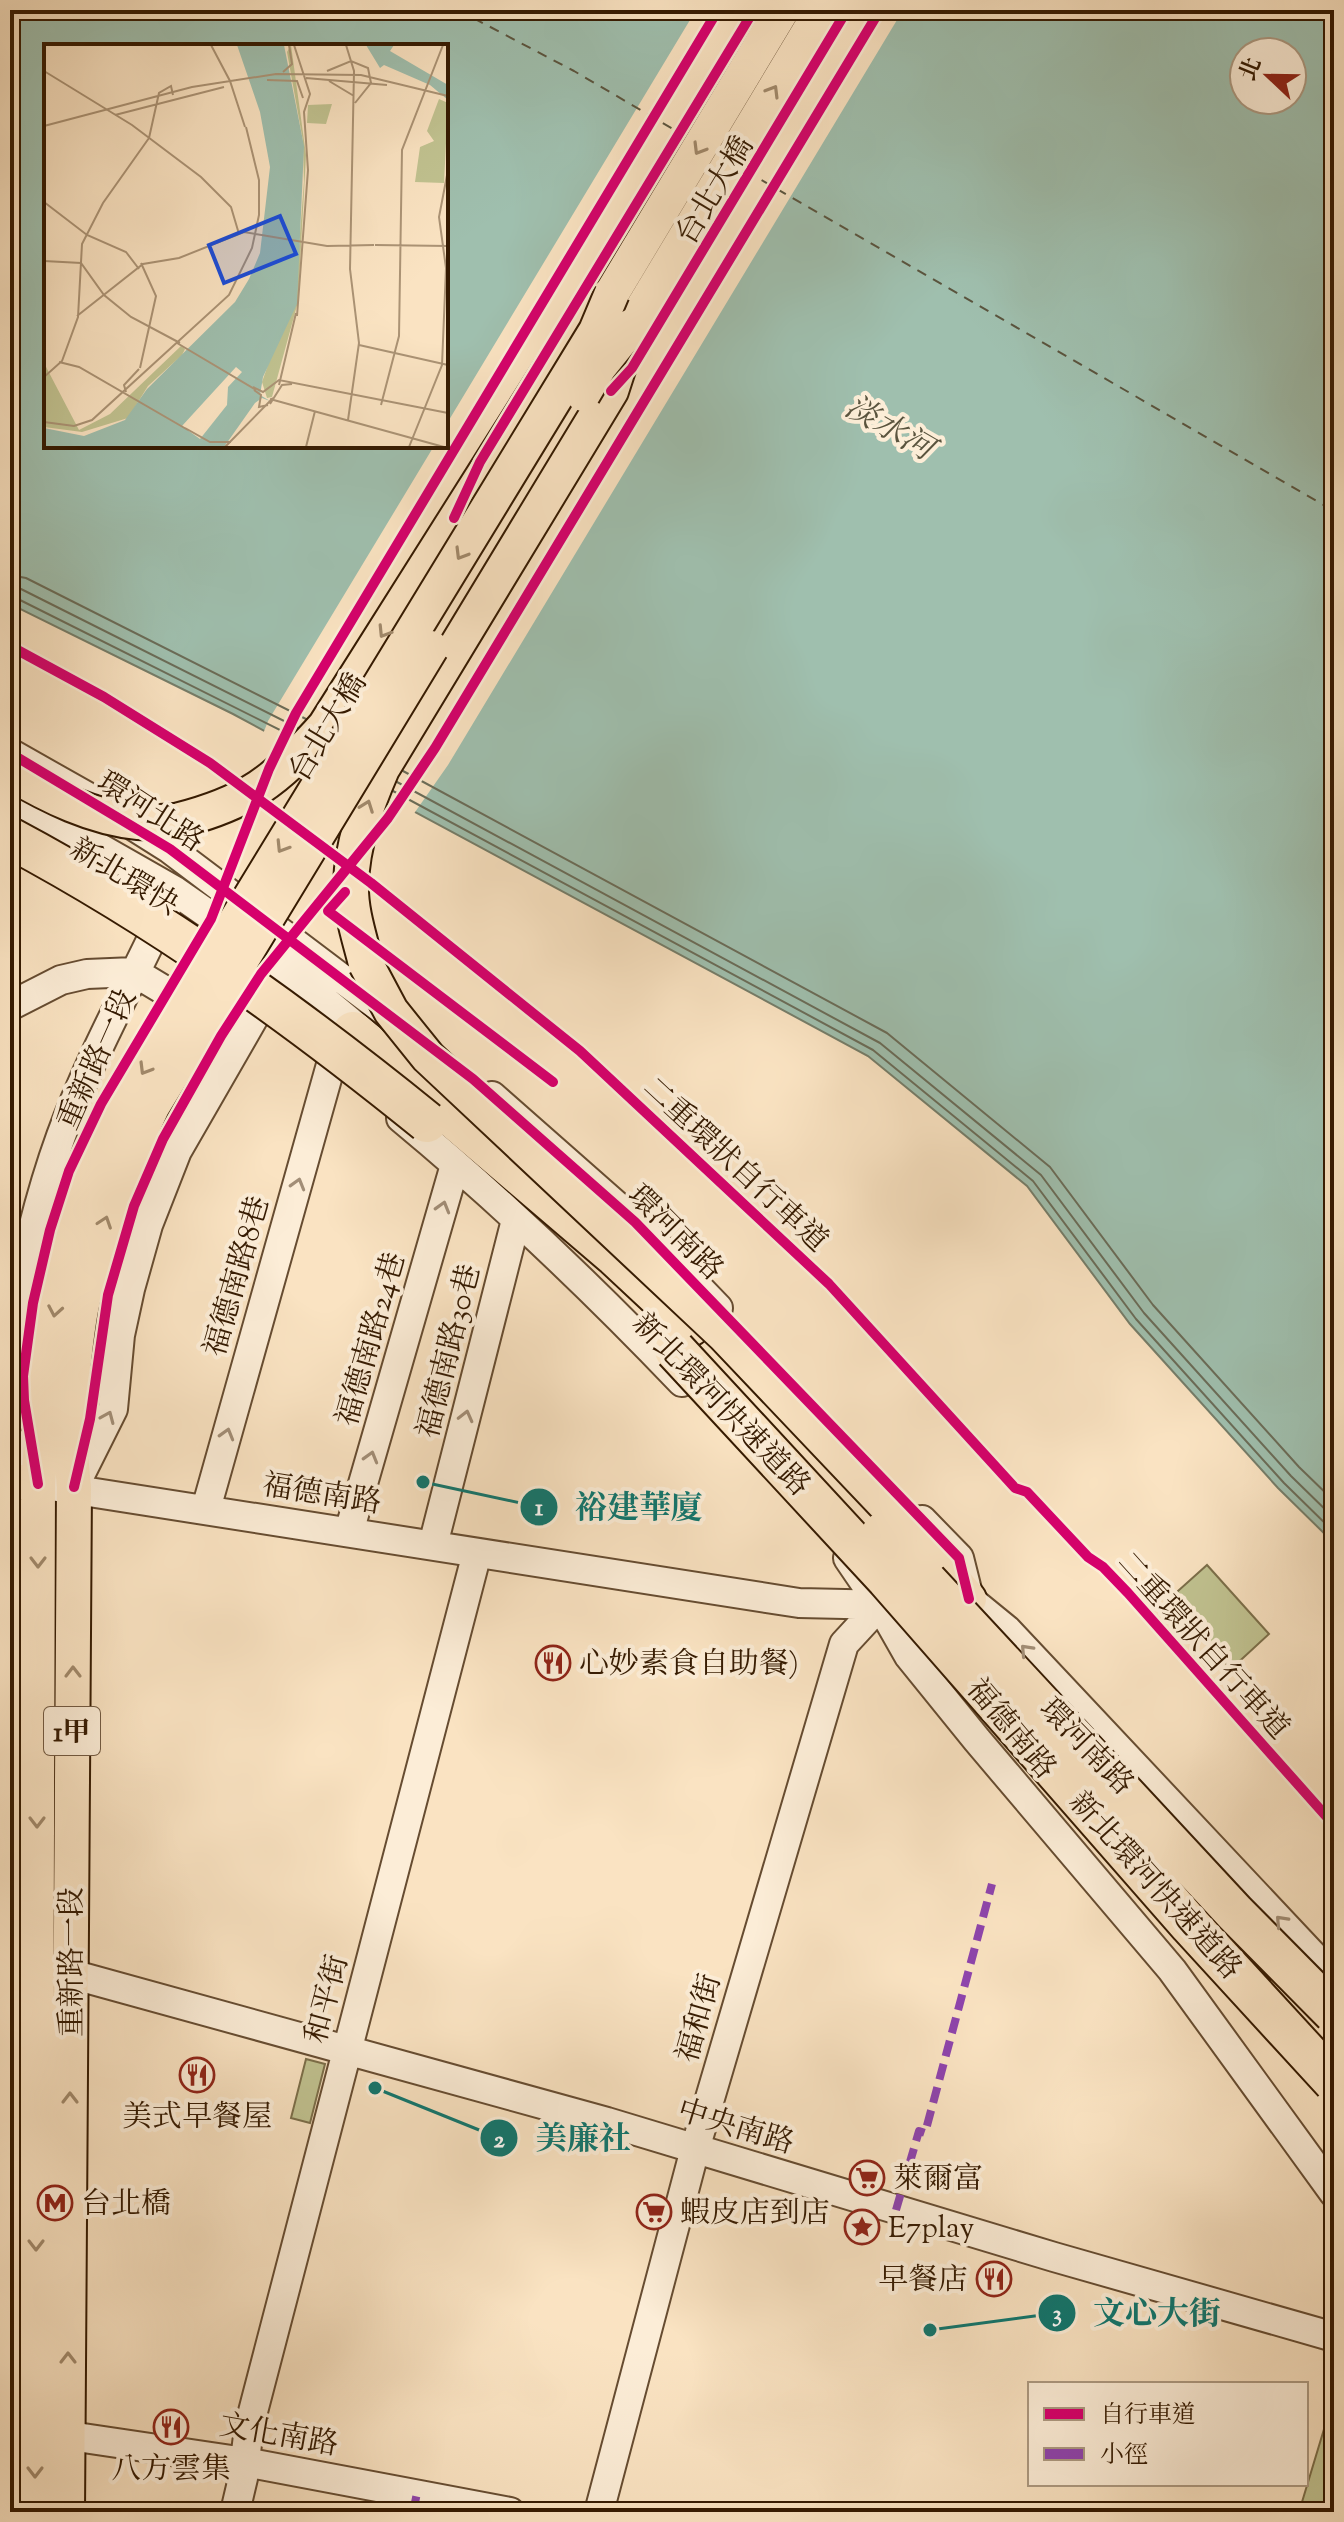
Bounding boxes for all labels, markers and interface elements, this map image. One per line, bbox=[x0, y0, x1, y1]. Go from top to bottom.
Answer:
north arrow bbox=[1228, 36, 1308, 116]
inset map bbox=[44, 44, 448, 448]
text: 北 bbox=[1233, 53, 1271, 86]
one-way arrow bbox=[763, 85, 779, 100]
street label: 台北大橋 bbox=[667, 129, 765, 254]
one-way arrow bbox=[693, 140, 708, 155]
water label: 淡水河 bbox=[835, 386, 946, 476]
one-way arrow bbox=[455, 545, 470, 560]
one-way arrow bbox=[378, 623, 394, 638]
street label: 台北大橋 bbox=[280, 666, 378, 791]
street label: 環河北路 bbox=[88, 762, 212, 864]
one-way arrow bbox=[357, 800, 374, 814]
street label: 新北環快 bbox=[61, 829, 186, 927]
one-way arrow bbox=[276, 838, 291, 853]
street label: 重新路一段 bbox=[48, 983, 148, 1137]
one-way arrow bbox=[140, 1060, 155, 1075]
street label: 二重環狀自行車道 bbox=[632, 1068, 837, 1263]
street label: 環河南路 bbox=[617, 1176, 732, 1291]
one-way arrow bbox=[288, 1177, 305, 1191]
street label: 福德南路8巷 bbox=[195, 1191, 282, 1362]
one-way arrow bbox=[434, 1201, 450, 1215]
one-way arrow bbox=[95, 1216, 112, 1230]
street label: 福德南路24巷 bbox=[327, 1248, 418, 1432]
street label: 福德南路30巷 bbox=[408, 1260, 493, 1443]
one-way arrow bbox=[48, 1304, 65, 1317]
street label: 新北環河快速道路 bbox=[621, 1304, 819, 1507]
one-way arrow bbox=[457, 1409, 474, 1423]
one-way arrow bbox=[98, 1411, 115, 1425]
one-way arrow bbox=[218, 1427, 234, 1441]
one-way arrow bbox=[362, 1451, 378, 1464]
street label: 福德南路 bbox=[259, 1465, 384, 1526]
callout: 裕建華廈 bbox=[519, 1479, 719, 1535]
text: 裕建華廈 bbox=[575, 1487, 703, 1533]
text: 1 bbox=[535, 1492, 544, 1526]
street label: 二重環狀自行車道 bbox=[1106, 1543, 1298, 1750]
one-way arrow bbox=[29, 1556, 47, 1569]
restaurant icon: 心妙素食自助餐) bbox=[534, 1644, 572, 1682]
place label: 心妙素食自助餐) bbox=[579, 1644, 799, 1687]
one-way arrow bbox=[1021, 1645, 1036, 1659]
one-way arrow bbox=[64, 1665, 82, 1678]
street label: 福德南路 bbox=[955, 1670, 1065, 1789]
street label: 環河南路 bbox=[1028, 1690, 1142, 1806]
road number: 1甲 bbox=[44, 1707, 100, 1755]
street label: 新北環河快速道路 bbox=[1058, 1783, 1250, 1990]
one-way arrow bbox=[28, 1816, 46, 1829]
street label: 重新路一段 bbox=[52, 1887, 95, 2037]
one-way arrow bbox=[1275, 1916, 1290, 1930]
street label: 和平街 bbox=[296, 1951, 361, 2049]
street label: 福和街 bbox=[667, 1970, 733, 2068]
restaurant icon: 美式早餐屋 bbox=[178, 2056, 216, 2094]
street label: 中央南路 bbox=[672, 2090, 799, 2166]
one-way arrow bbox=[61, 2091, 79, 2104]
place label: 美式早餐屋 bbox=[122, 2097, 272, 2140]
callout: 美廉社 bbox=[479, 2110, 647, 2166]
text: 美廉社 bbox=[535, 2118, 631, 2164]
text: 2 bbox=[493, 2124, 505, 2158]
supermarket icon: 萊爾富 bbox=[848, 2159, 886, 2197]
place label: 萊爾富 bbox=[893, 2159, 983, 2202]
metro station icon: 台北橋 bbox=[36, 2184, 74, 2222]
place label: 台北橋 bbox=[81, 2184, 171, 2227]
supermarket icon: 蝦皮店到店 bbox=[635, 2193, 673, 2231]
place label: 蝦皮店到店 bbox=[680, 2193, 830, 2236]
place icon: E7play bbox=[843, 2208, 881, 2246]
place label: E7play bbox=[888, 2208, 974, 2251]
one-way arrow bbox=[27, 2239, 45, 2252]
place label: 早餐店 bbox=[878, 2260, 968, 2303]
restaurant icon: 早餐店 bbox=[975, 2260, 1013, 2298]
callout: 文心大街 bbox=[1037, 2285, 1237, 2341]
text: 文心大街 bbox=[1093, 2293, 1221, 2339]
text: 3 bbox=[1052, 2298, 1062, 2332]
one-way arrow bbox=[59, 2351, 77, 2364]
legend bbox=[1028, 2382, 1308, 2486]
text: 自行車道 bbox=[1100, 2399, 1196, 2433]
street label: 文化南路 bbox=[216, 2405, 341, 2468]
restaurant icon: 八方雲集 bbox=[152, 2408, 190, 2446]
text: 小徑 bbox=[1100, 2439, 1148, 2473]
place label: 八方雲集 bbox=[111, 2449, 231, 2492]
one-way arrow bbox=[26, 2466, 44, 2479]

